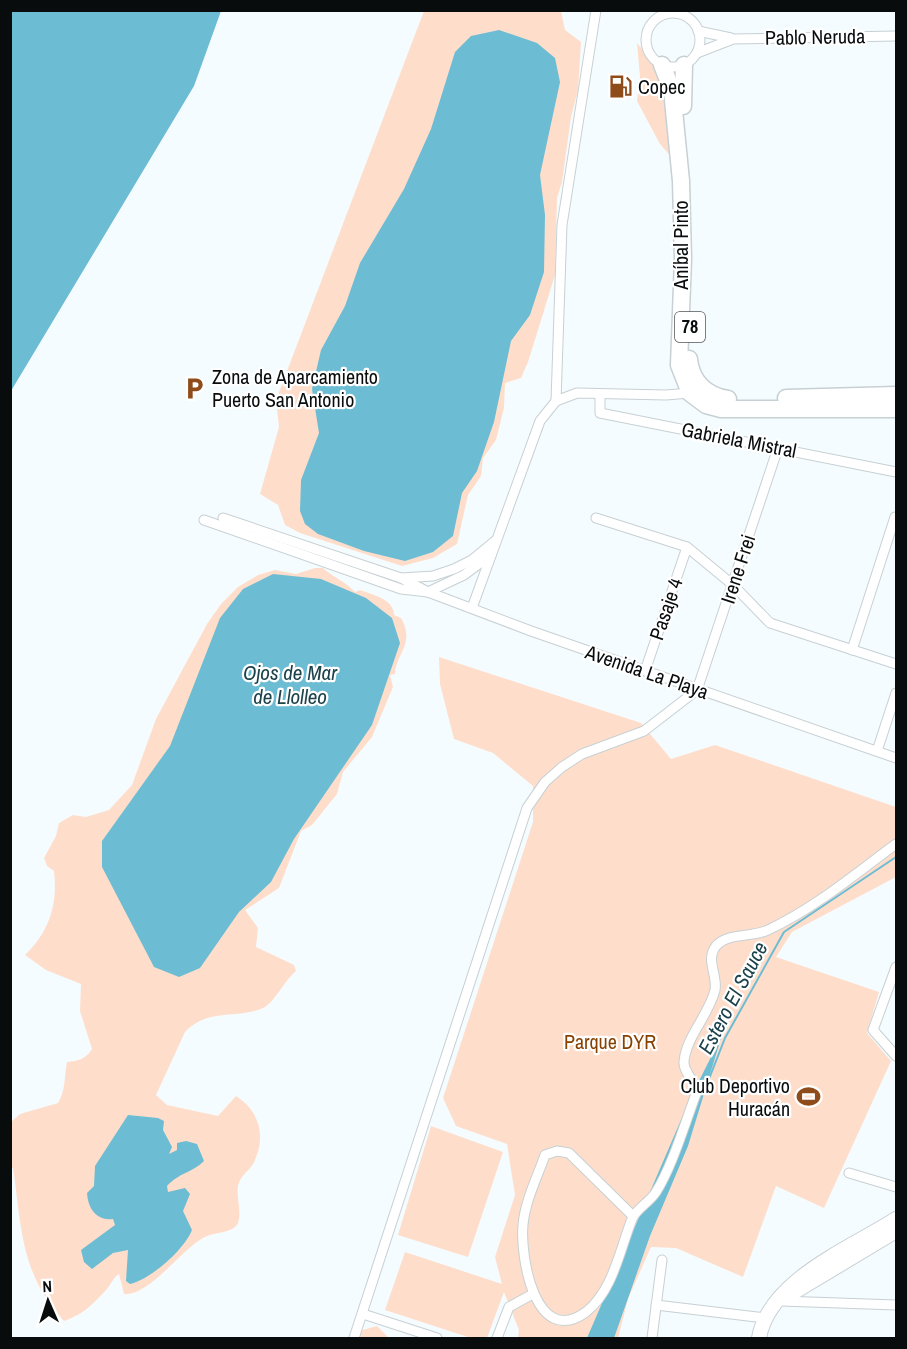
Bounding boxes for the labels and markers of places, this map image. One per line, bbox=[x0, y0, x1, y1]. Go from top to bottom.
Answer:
place label: Copec bbox=[638, 73, 685, 100]
fuel station icon: Copec bbox=[607, 74, 633, 100]
place label: Zona de Aparcamiento Puerto San Antonio bbox=[212, 363, 378, 413]
parking icon: Zona de Aparcamiento Puerto San Antonio bbox=[181, 375, 207, 401]
place label: Club Deportivo Huracán bbox=[681, 1072, 790, 1122]
sports icon: Club Deportivo Huracán bbox=[795, 1084, 821, 1110]

